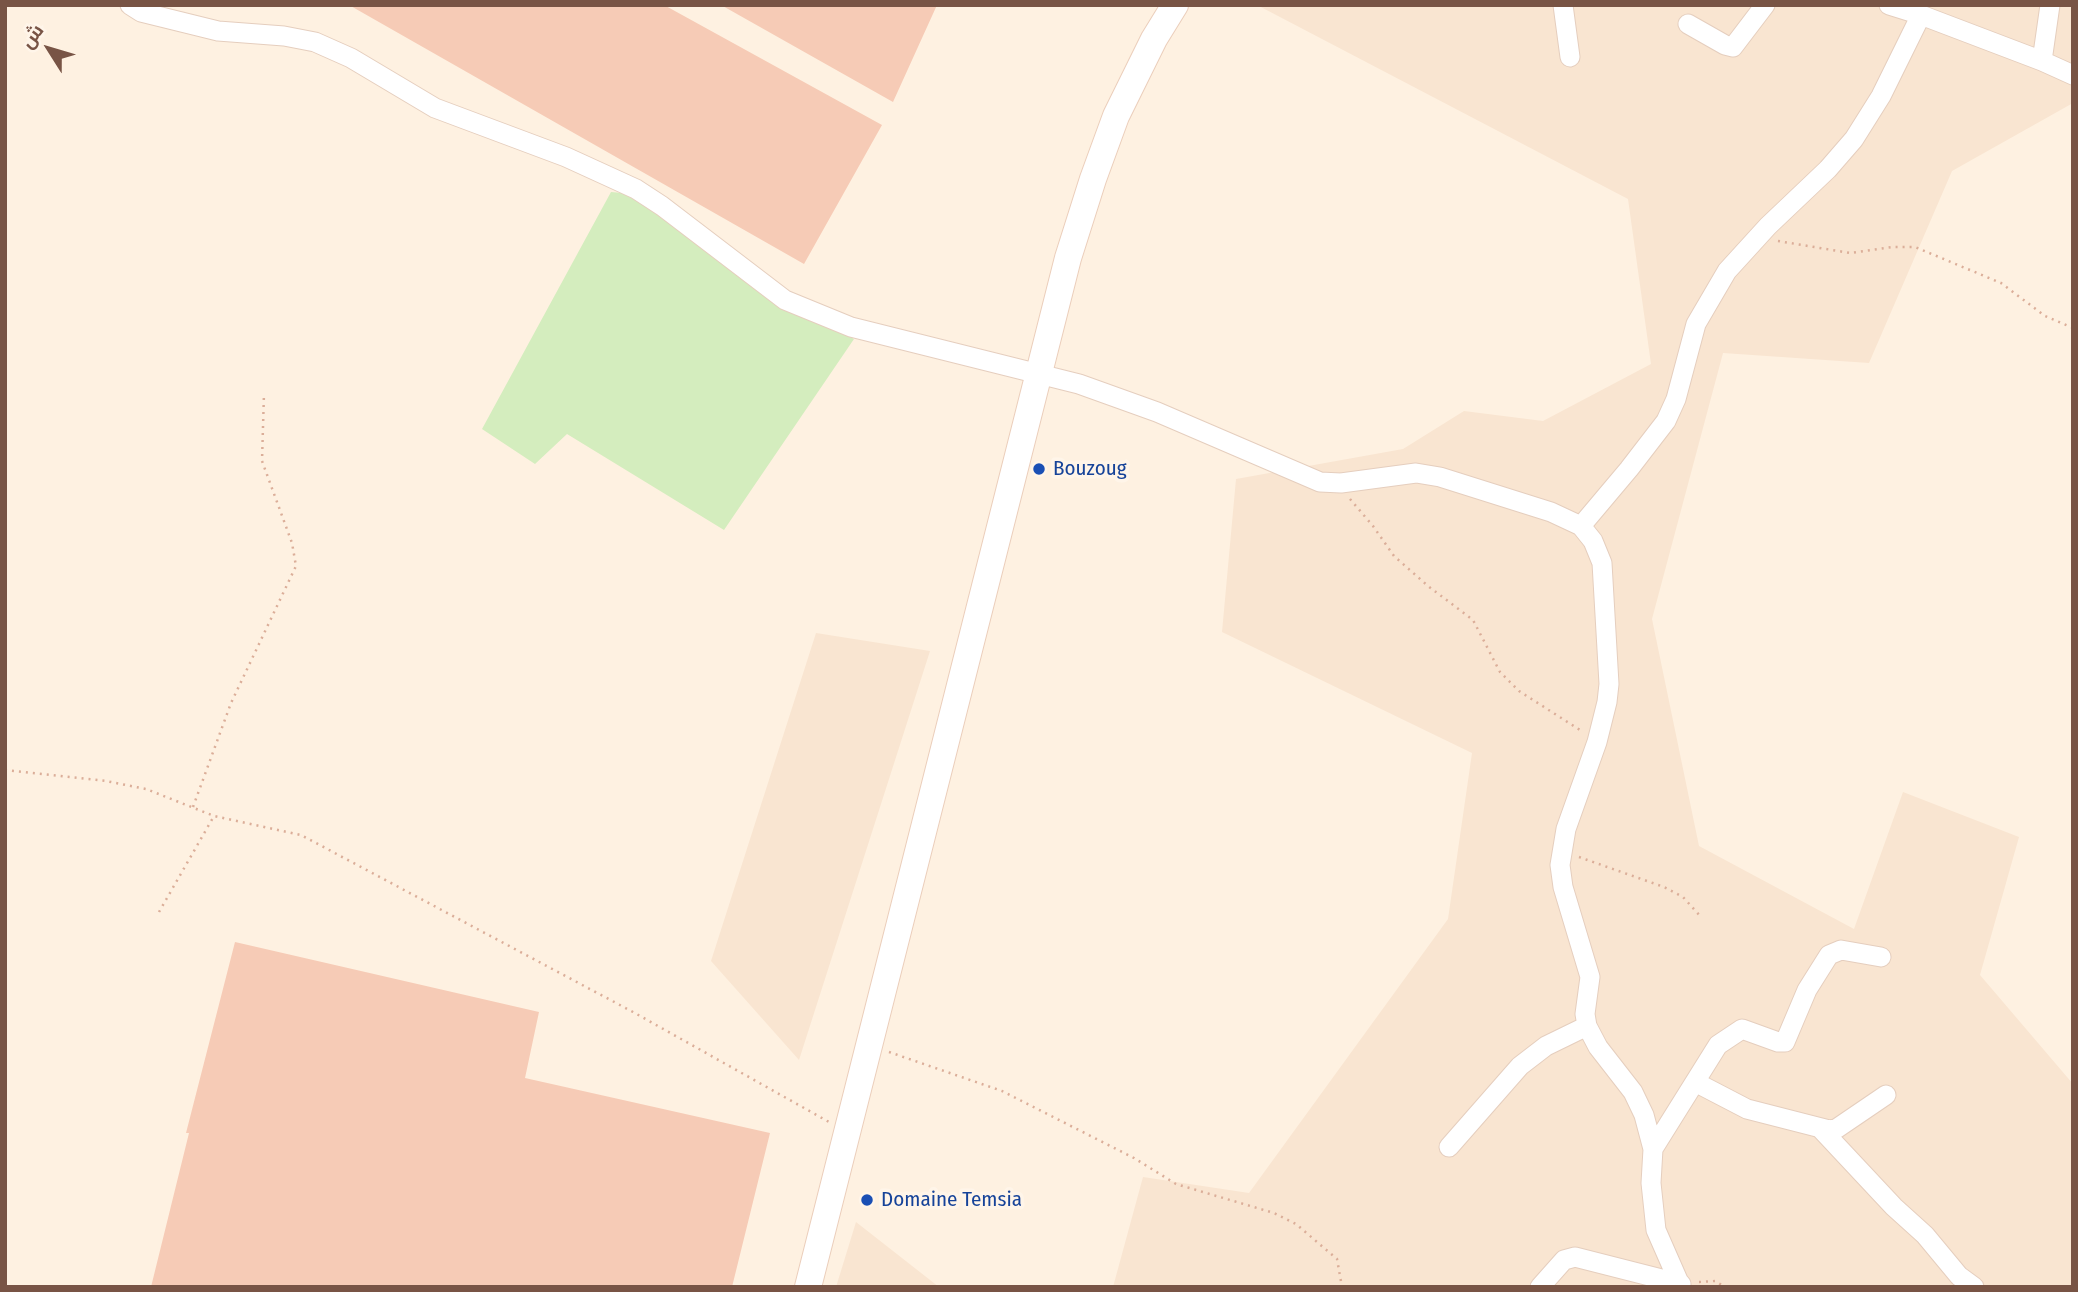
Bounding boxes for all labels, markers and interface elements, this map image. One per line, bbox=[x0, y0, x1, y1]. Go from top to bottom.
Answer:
north arrow bbox=[14, 14, 84, 84]
text: ش bbox=[15, 19, 48, 53]
place label: Bouzoug bbox=[1053, 456, 1127, 482]
marker: Bouzoug bbox=[1031, 461, 1047, 477]
place label: Domaine Temsia bbox=[881, 1187, 1022, 1213]
marker: Domaine Temsia bbox=[859, 1192, 875, 1208]

